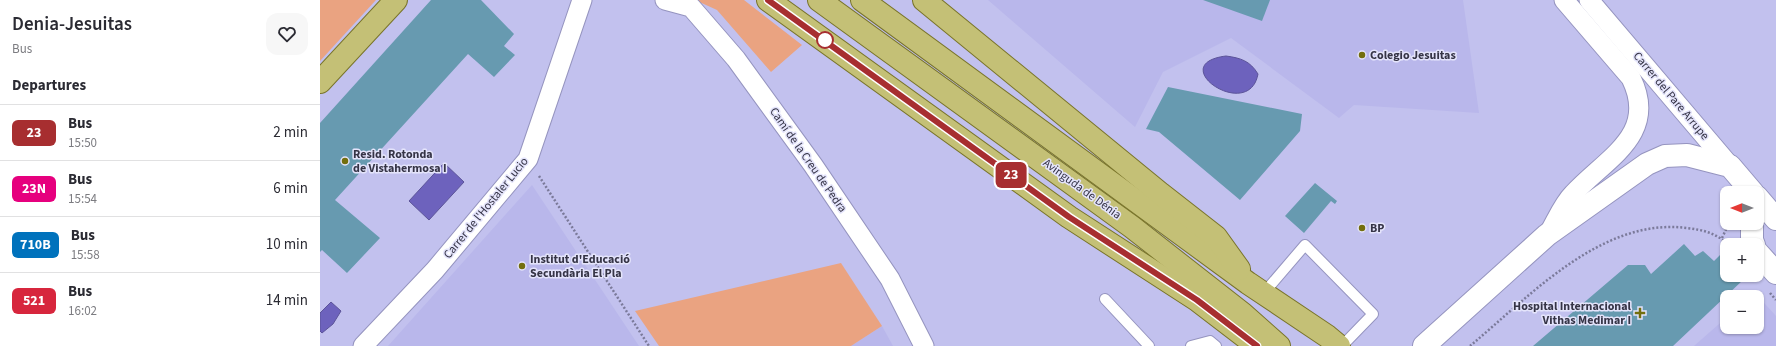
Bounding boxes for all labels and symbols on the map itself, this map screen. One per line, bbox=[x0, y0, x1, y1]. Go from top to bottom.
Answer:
unlabelled marker bbox=[816, 31, 834, 49]
place label: Colegio Jesuitas bbox=[1370, 47, 1456, 64]
street label: Carrer del Pare Arrupe bbox=[1629, 48, 1713, 144]
marker: Colegio Jesuitas bbox=[1357, 50, 1367, 60]
street label: Camí de la Creu de Pedra bbox=[765, 104, 851, 216]
place label: Resid. Rotonda de Vistahermosa I bbox=[353, 146, 447, 177]
street label: Carrer de l'Hostaler Lucio bbox=[440, 154, 532, 262]
street label: Avinguda de Dénia bbox=[1039, 155, 1125, 223]
marker: Resid. Rotonda de Vistahermosa I bbox=[340, 156, 350, 166]
line badge: 23 bbox=[993, 162, 1029, 188]
north arrow bbox=[1720, 186, 1764, 230]
place label: BP bbox=[1370, 220, 1384, 237]
marker: BP bbox=[1357, 223, 1367, 233]
place label: Institut d'Educació Secundària El Pla bbox=[530, 251, 630, 282]
marker: Institut d'Educació Secundària El Pla bbox=[517, 261, 527, 271]
place label: Hospital Internacional Vithas Medimar I bbox=[1513, 298, 1632, 329]
marker: Hospital Internacional Vithas Medimar I bbox=[1634, 307, 1646, 319]

